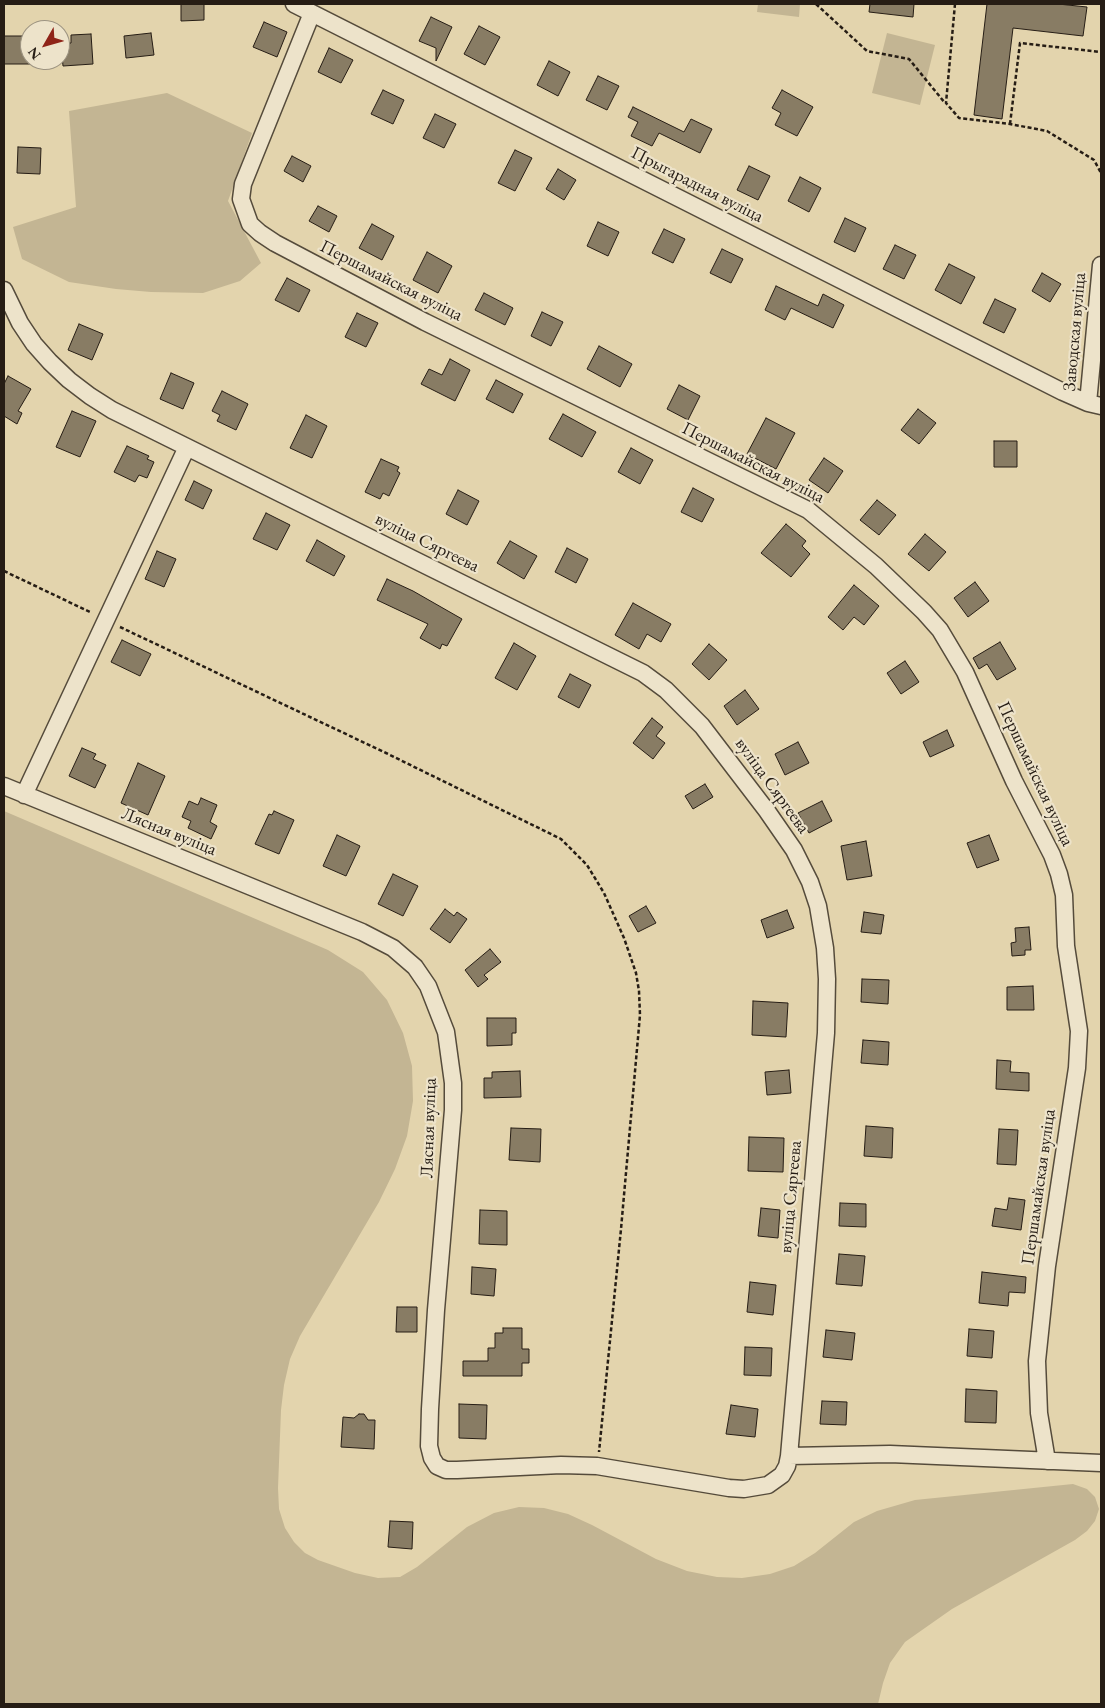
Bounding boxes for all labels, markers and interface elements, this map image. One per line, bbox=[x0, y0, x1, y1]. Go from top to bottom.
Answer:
north arrow bbox=[20, 20, 70, 70]
text: N bbox=[23, 44, 45, 64]
street label: Прыгарадная вуліца bbox=[627, 142, 767, 228]
street label: Першамайская вуліца bbox=[316, 236, 466, 326]
street label: Заводская вуліца bbox=[1059, 272, 1091, 392]
street label: Першамайская вуліца bbox=[678, 418, 828, 508]
street label: вуліца Сяргеева bbox=[371, 509, 483, 577]
street label: Першамайская вуліца bbox=[992, 698, 1078, 850]
street label: вуліца Сяргеева bbox=[730, 734, 814, 838]
street label: Лясная вуліца bbox=[118, 803, 220, 861]
street label: Лясная вуліца bbox=[416, 1077, 442, 1179]
street label: Першамайская вуліца bbox=[1017, 1108, 1061, 1266]
street label: вуліца Сяргеева bbox=[775, 1140, 807, 1254]

